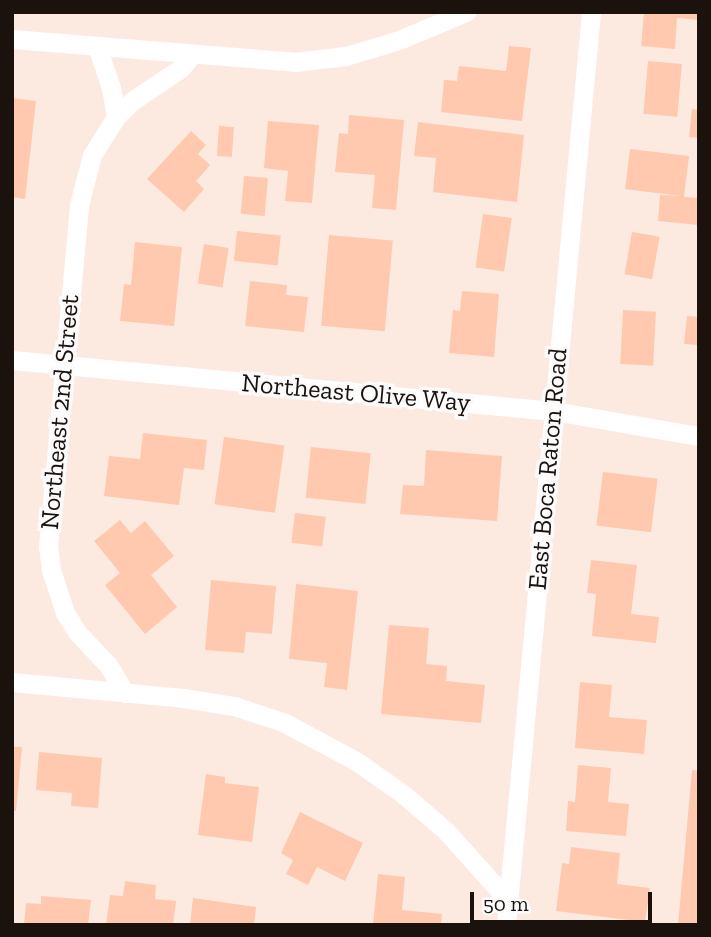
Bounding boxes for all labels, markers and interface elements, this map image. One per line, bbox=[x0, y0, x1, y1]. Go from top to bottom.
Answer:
street label: Northeast 2nd Street bbox=[34, 293, 86, 531]
street label: East Boca Raton Road bbox=[522, 347, 574, 591]
street label: Northeast Olive Way bbox=[240, 367, 472, 419]
scale bar bbox=[473, 878, 655, 922]
text: 50 m bbox=[483, 891, 529, 916]

